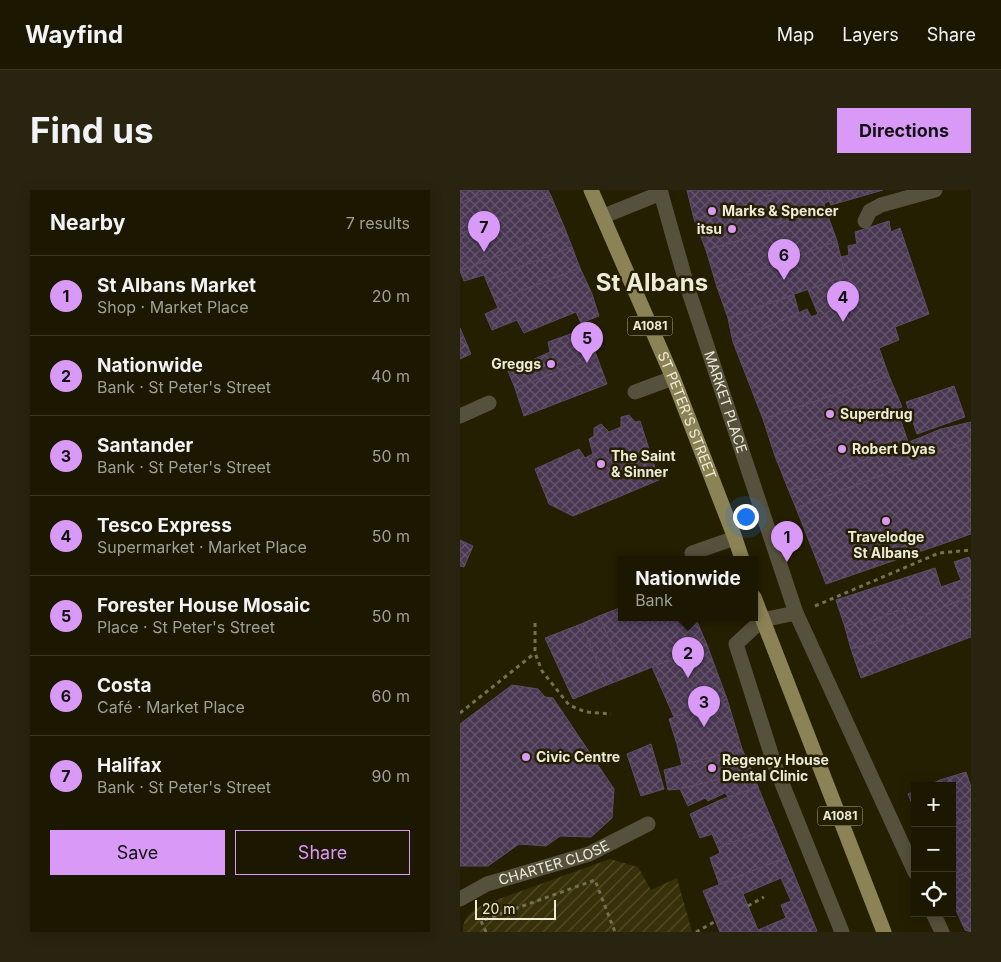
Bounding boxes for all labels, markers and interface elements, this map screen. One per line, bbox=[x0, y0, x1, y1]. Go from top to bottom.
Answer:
text: Wayfind bbox=[25, 20, 123, 49]
text: Map bbox=[777, 24, 814, 45]
text: Layers bbox=[842, 24, 899, 45]
text: Share bbox=[927, 24, 976, 45]
button: Directions bbox=[837, 108, 971, 153]
text: Find us bbox=[30, 109, 154, 151]
place label: Marks & Spencer bbox=[722, 202, 839, 219]
marker: Marks & Spencer bbox=[706, 205, 718, 217]
text: Nearby bbox=[50, 210, 125, 235]
pin: 7 bbox=[468, 211, 500, 252]
text: 7 results bbox=[346, 213, 410, 233]
place label: itsu bbox=[697, 220, 722, 237]
marker: itsu bbox=[726, 223, 738, 235]
pin: 6 bbox=[768, 239, 800, 280]
district label: St Albans bbox=[596, 268, 708, 297]
text: St Albans Market bbox=[97, 274, 256, 297]
pin: 4 bbox=[827, 281, 859, 322]
text: 1 bbox=[63, 286, 69, 306]
text: 20 m bbox=[372, 286, 410, 306]
text: Shop · Market Place bbox=[97, 297, 248, 317]
road number: A1081 bbox=[628, 316, 672, 336]
pin: 5 bbox=[571, 322, 603, 363]
street label: MARKET PLACE bbox=[701, 348, 751, 455]
street label: ST PETER'S STREET bbox=[654, 349, 720, 481]
text: Nationwide bbox=[97, 354, 203, 377]
place label: Greggs bbox=[491, 355, 541, 372]
marker: Greggs bbox=[545, 358, 557, 370]
text: 2 bbox=[61, 366, 71, 386]
text: 40 m bbox=[371, 366, 410, 386]
text: Bank · St Peter's Street bbox=[97, 377, 271, 397]
place label: Superdrug bbox=[840, 405, 913, 422]
marker: Superdrug bbox=[824, 408, 836, 420]
text: Santander bbox=[97, 434, 193, 457]
place label: Robert Dyas bbox=[852, 440, 936, 457]
marker: Robert Dyas bbox=[836, 443, 848, 455]
text: 3 bbox=[61, 446, 71, 466]
text: 50 m bbox=[372, 446, 410, 466]
place label: The Saint & Sinner bbox=[611, 447, 676, 480]
text: Bank · St Peter's Street bbox=[97, 457, 271, 477]
marker: The Saint & Sinner bbox=[595, 458, 607, 470]
your location bbox=[733, 504, 759, 530]
text: Tesco Express bbox=[97, 514, 232, 537]
marker: Travelodge St Albans bbox=[880, 515, 892, 527]
pin: 1 bbox=[771, 521, 803, 562]
text: 4 bbox=[61, 526, 71, 546]
text: 50 m bbox=[372, 526, 410, 546]
place label: Travelodge St Albans bbox=[848, 528, 924, 561]
text: Supermarket · Market Place bbox=[97, 537, 307, 557]
popup bbox=[618, 556, 758, 621]
text: Nationwide bbox=[635, 567, 741, 590]
text: Bank bbox=[635, 590, 673, 610]
text: Forester House Mosaic bbox=[97, 594, 310, 617]
text: 5 bbox=[61, 606, 71, 626]
text: 50 m bbox=[372, 606, 410, 626]
text: Place · St Peter's Street bbox=[97, 617, 275, 637]
pin: 2 bbox=[672, 637, 704, 678]
text: Costa bbox=[97, 674, 151, 697]
text: 6 bbox=[61, 686, 71, 706]
text: 60 m bbox=[371, 686, 410, 706]
pin: 3 bbox=[688, 686, 720, 727]
text: Café · Market Place bbox=[97, 697, 245, 717]
place label: Civic Centre bbox=[536, 748, 620, 765]
marker: Civic Centre bbox=[520, 751, 532, 763]
place label: Regency House Dental Clinic bbox=[722, 751, 829, 784]
text: Halifax bbox=[97, 754, 162, 777]
marker: Regency House Dental Clinic bbox=[706, 762, 718, 774]
text: 7 bbox=[61, 766, 71, 786]
text: 90 m bbox=[371, 766, 410, 786]
text: Bank · St Peter's Street bbox=[97, 777, 271, 797]
map controls bbox=[911, 782, 956, 917]
button: + bbox=[911, 782, 956, 827]
road number: A1081 bbox=[818, 806, 862, 826]
button: − bbox=[911, 827, 956, 872]
button: Save bbox=[50, 830, 225, 875]
button: Share bbox=[235, 830, 410, 875]
street label: CHARTER CLOSE bbox=[496, 836, 612, 888]
button: locate bbox=[911, 872, 956, 917]
scale bar bbox=[475, 897, 556, 920]
text: 20 m bbox=[482, 900, 516, 917]

